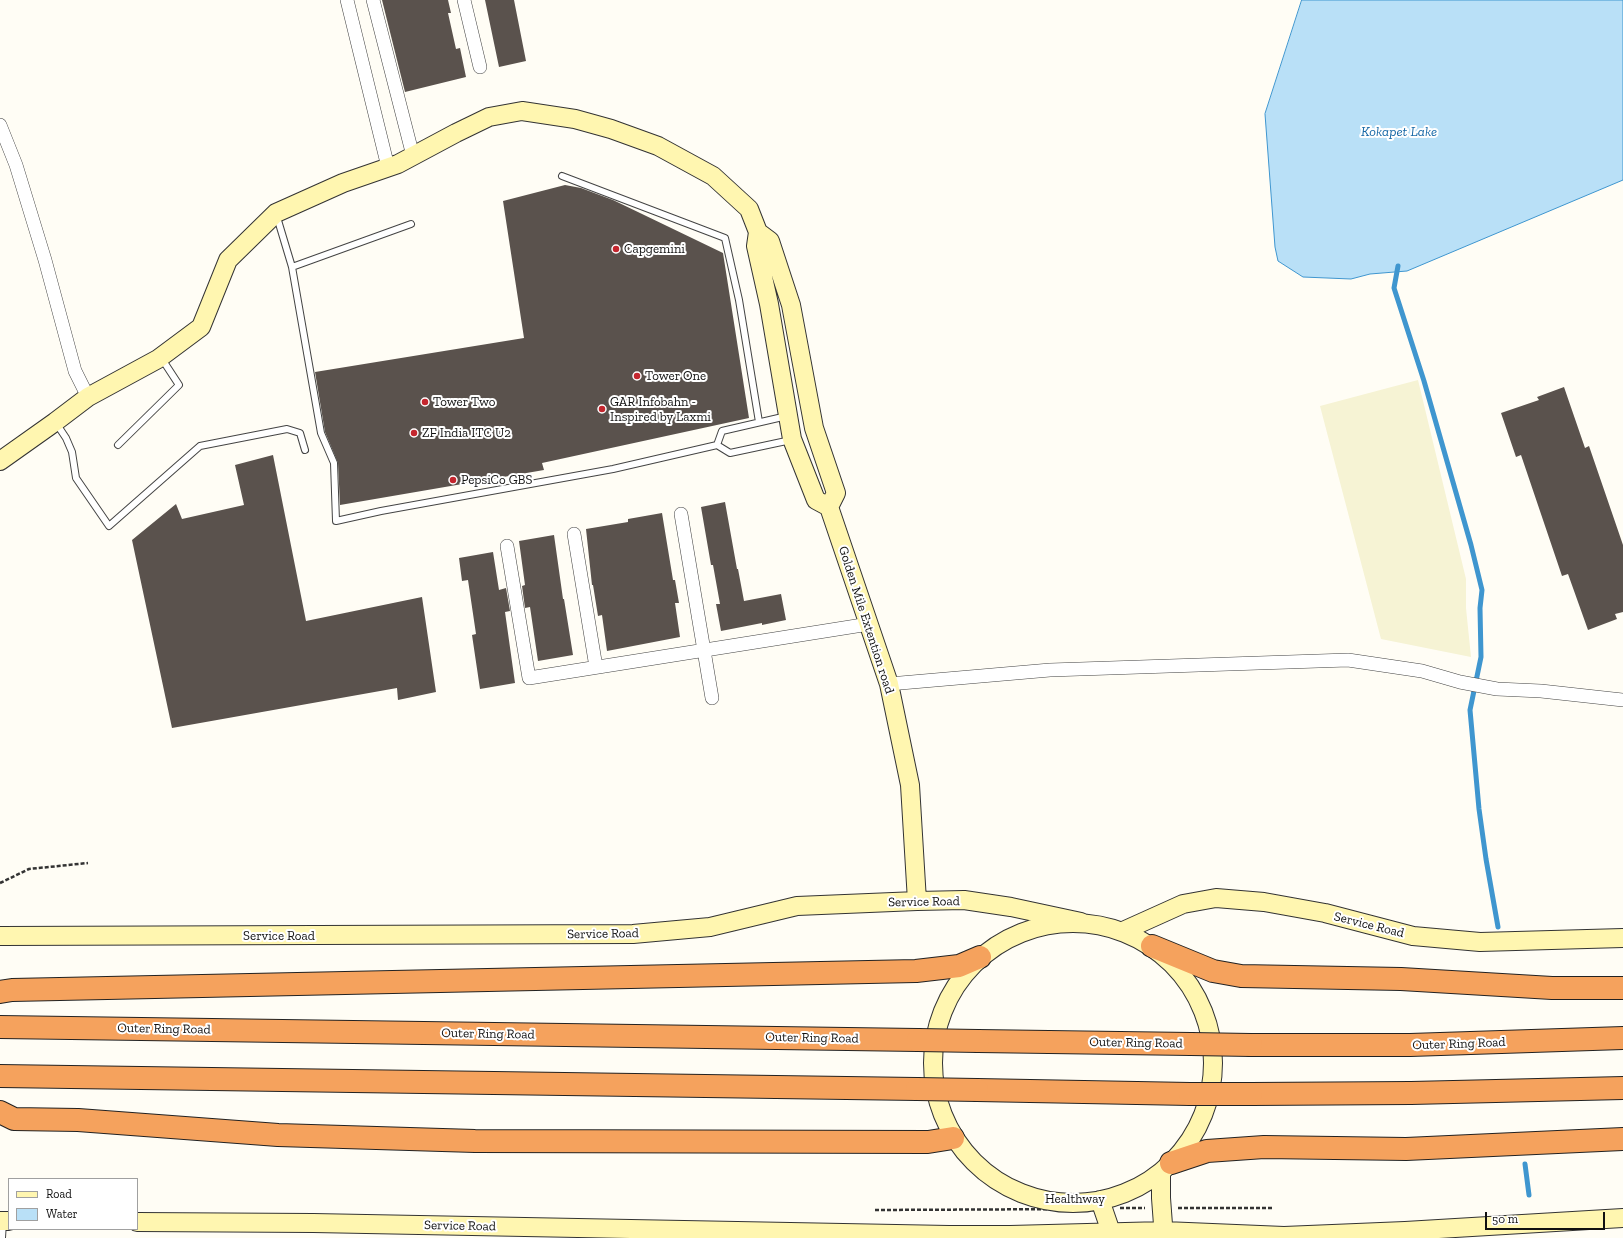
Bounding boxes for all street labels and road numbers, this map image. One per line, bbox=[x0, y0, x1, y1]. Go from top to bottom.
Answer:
street label: Golden Mile Extention road bbox=[835, 544, 897, 696]
street label: Service Road bbox=[888, 894, 960, 910]
street label: Service Road bbox=[1332, 909, 1406, 941]
street label: Service Road bbox=[567, 926, 639, 942]
street label: Service Road bbox=[243, 928, 315, 944]
street label: Outer Ring Road bbox=[117, 1020, 211, 1038]
street label: Outer Ring Road bbox=[441, 1025, 535, 1043]
street label: Outer Ring Road bbox=[765, 1029, 859, 1047]
street label: Outer Ring Road bbox=[1089, 1034, 1183, 1052]
street label: Outer Ring Road bbox=[1412, 1035, 1506, 1053]
street label: Healthway bbox=[1045, 1191, 1105, 1207]
street label: Service Road bbox=[424, 1218, 496, 1234]

